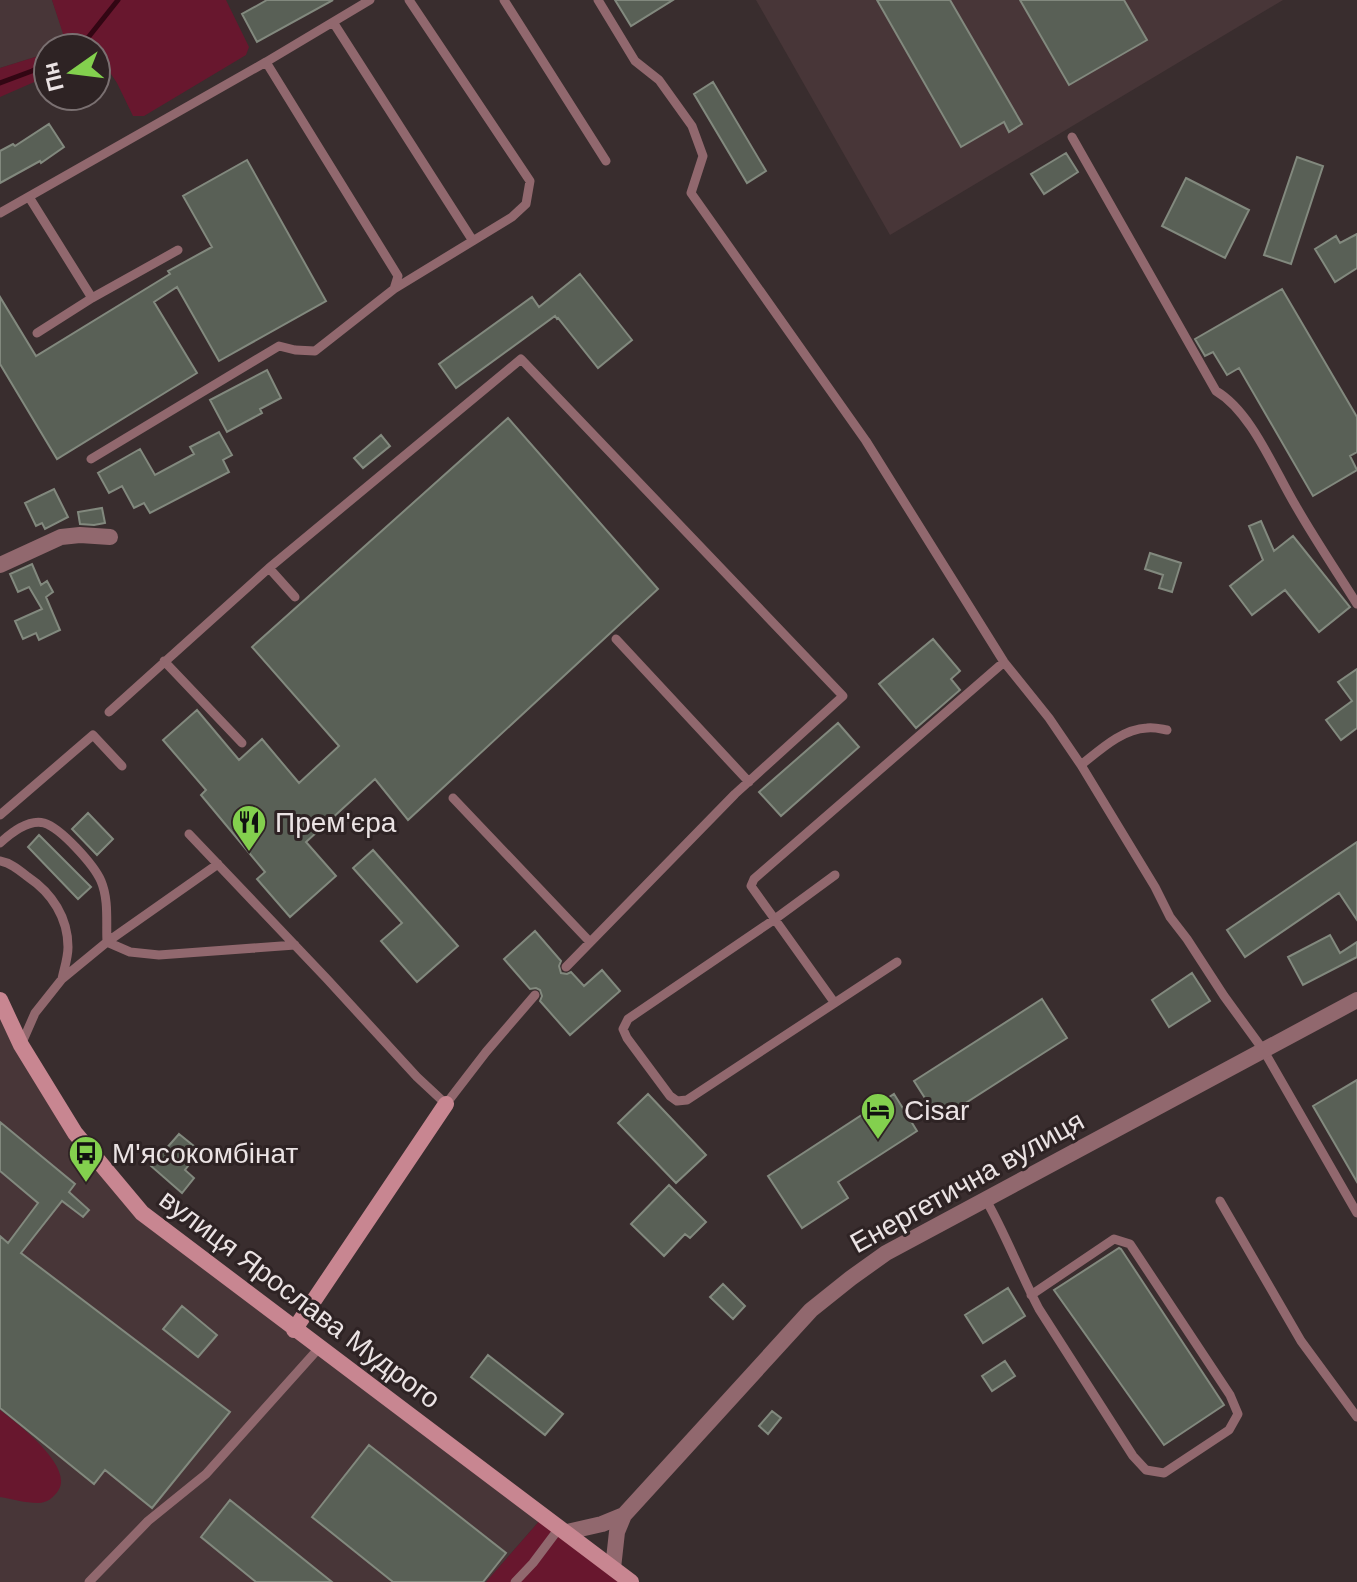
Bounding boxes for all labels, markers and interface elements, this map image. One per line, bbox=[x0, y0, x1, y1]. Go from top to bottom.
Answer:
north arrow bbox=[32, 32, 112, 112]
text: Пн bbox=[37, 60, 69, 94]
restaurant icon: Прем'єра bbox=[230, 803, 268, 853]
place label: Прем'єра bbox=[275, 807, 397, 838]
hotel icon: Cisar bbox=[859, 1091, 897, 1141]
place label: Cisar bbox=[904, 1095, 969, 1126]
street label: Енергетична вулиця bbox=[845, 1105, 1089, 1259]
bus stop icon: М'ясокомбінат bbox=[67, 1134, 105, 1184]
place label: М'ясокомбінат bbox=[112, 1138, 298, 1169]
street label: вулиця Ярослава Мудрого bbox=[154, 1183, 446, 1415]

